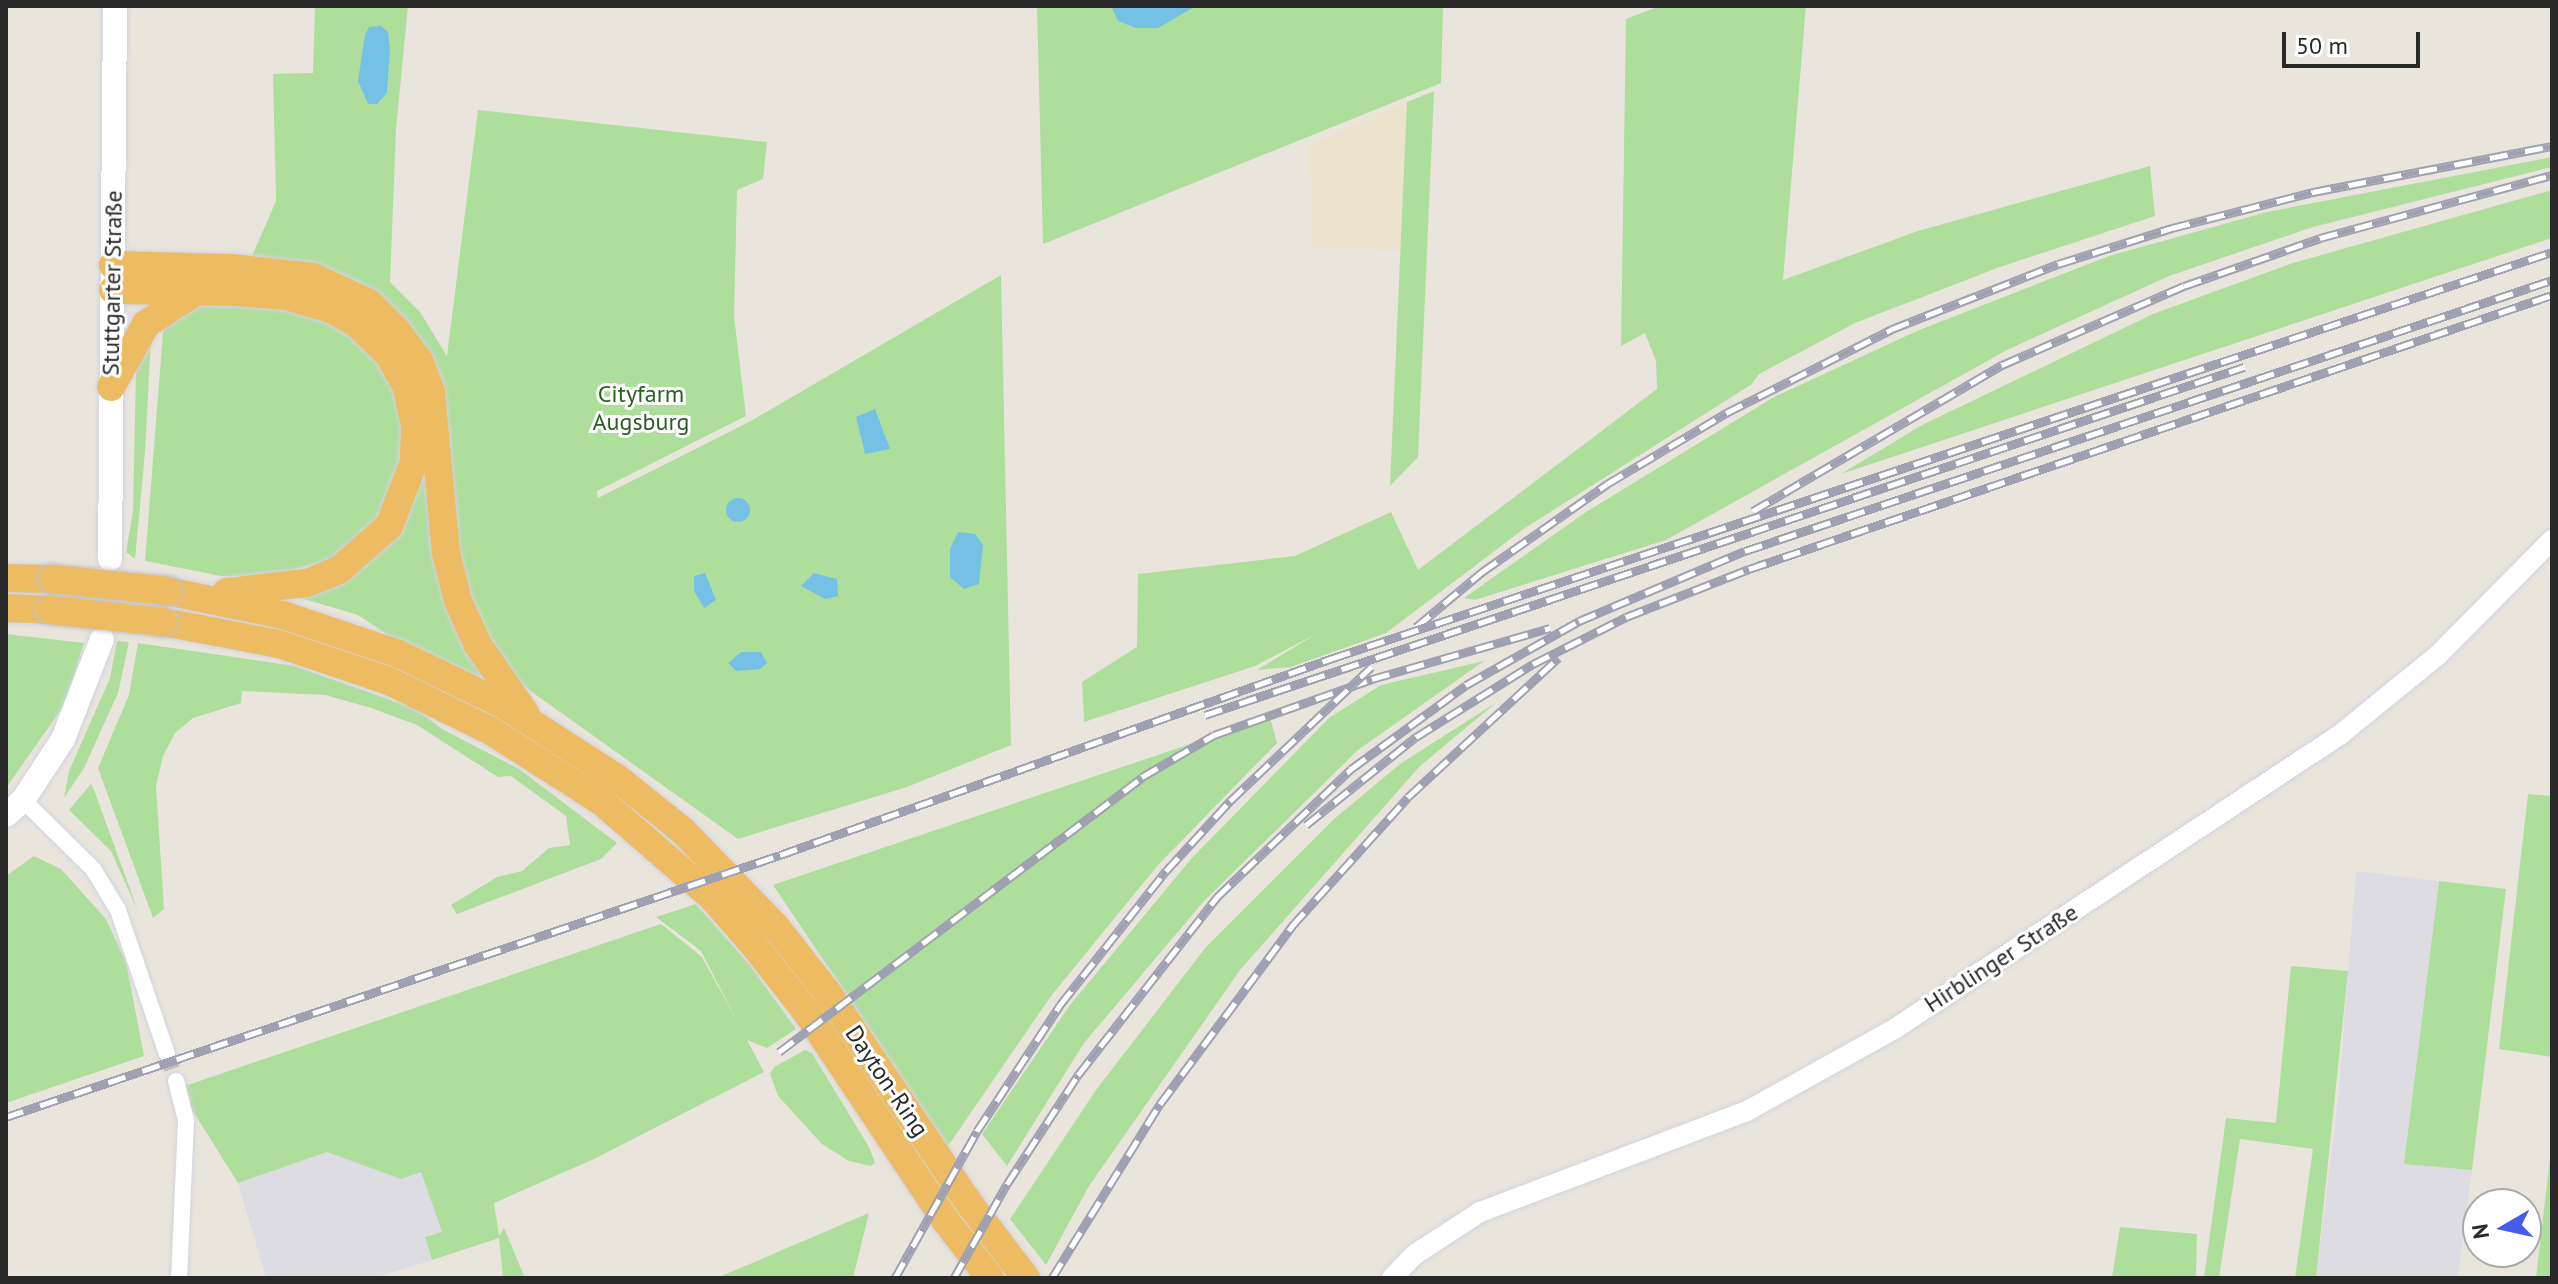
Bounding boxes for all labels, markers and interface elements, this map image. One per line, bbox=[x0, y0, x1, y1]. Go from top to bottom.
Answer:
scale bar bbox=[2286, 16, 2424, 66]
text: 50 m bbox=[2296, 30, 2348, 61]
street label: Stuttgarter Straße bbox=[96, 190, 128, 376]
park label: Cityfarm Augsburg bbox=[593, 380, 689, 436]
street label: Hirblinger Straße bbox=[1919, 898, 2083, 1018]
street label: Dayton-Ring bbox=[839, 1020, 935, 1142]
north arrow bbox=[2462, 1188, 2542, 1268]
text: N bbox=[2465, 1222, 2495, 1241]

